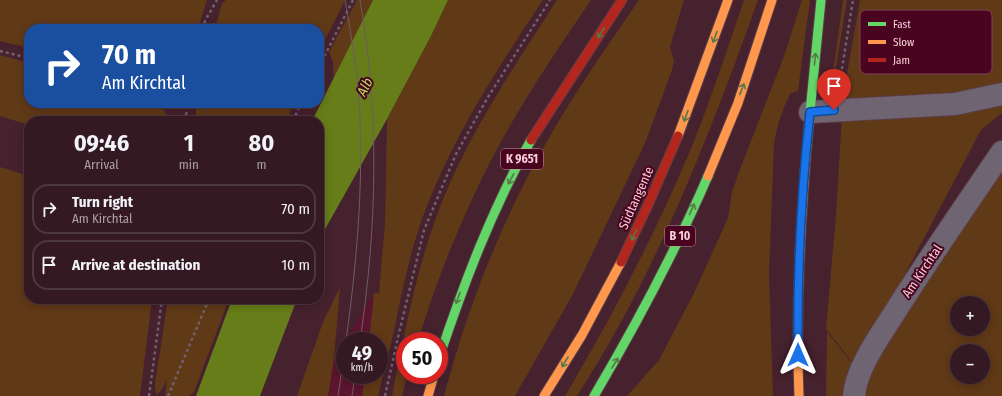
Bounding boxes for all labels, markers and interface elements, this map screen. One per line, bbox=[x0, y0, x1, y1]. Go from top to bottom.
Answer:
legend bbox=[860, 10, 992, 74]
text: Fast bbox=[893, 18, 911, 31]
one-way arrow bbox=[596, 27, 604, 39]
one-way arrow bbox=[710, 30, 718, 42]
text: Slow bbox=[893, 36, 914, 49]
text: 70 m bbox=[102, 38, 156, 71]
icon: right bbox=[36, 40, 88, 92]
one-way arrow bbox=[811, 53, 819, 66]
text: Jam bbox=[893, 54, 910, 67]
pin bbox=[817, 69, 851, 110]
text: Am Kirchtal bbox=[102, 72, 186, 94]
water label: Alb bbox=[353, 75, 377, 100]
icon: arrive bbox=[823, 75, 845, 97]
one-way arrow bbox=[738, 84, 746, 96]
one-way arrow bbox=[682, 110, 690, 122]
text: 09:46 bbox=[74, 129, 129, 157]
text: 1 bbox=[184, 129, 194, 157]
text: 80 bbox=[249, 129, 274, 157]
road number: K 9651 bbox=[501, 149, 543, 169]
text: Arrival bbox=[84, 157, 119, 172]
text: min bbox=[179, 157, 199, 172]
text: m bbox=[256, 157, 266, 172]
street label: Südtangente bbox=[615, 164, 657, 232]
one-way arrow bbox=[507, 173, 514, 185]
text: Turn right bbox=[72, 193, 133, 211]
icon: right bbox=[38, 198, 60, 220]
text: 70 m bbox=[281, 200, 310, 218]
one-way arrow bbox=[689, 204, 697, 216]
text: Am Kirchtal bbox=[72, 211, 132, 226]
road number: B 10 bbox=[665, 226, 695, 246]
one-way arrow bbox=[630, 229, 637, 241]
street label: Am Kirchtal bbox=[899, 241, 945, 300]
icon: arrive bbox=[38, 254, 60, 276]
text: Arrive at destination bbox=[72, 256, 200, 274]
text: 10 m bbox=[281, 256, 310, 274]
one-way arrow bbox=[454, 292, 462, 304]
map controls bbox=[950, 296, 990, 384]
button: + bbox=[950, 296, 990, 336]
speed limit sign: 50 bbox=[396, 332, 448, 384]
position arrow bbox=[777, 334, 819, 376]
text: 49 bbox=[352, 341, 372, 365]
button: − bbox=[950, 344, 990, 384]
one-way arrow bbox=[561, 356, 569, 368]
one-way arrow bbox=[611, 357, 619, 369]
text: km/h bbox=[351, 362, 373, 374]

